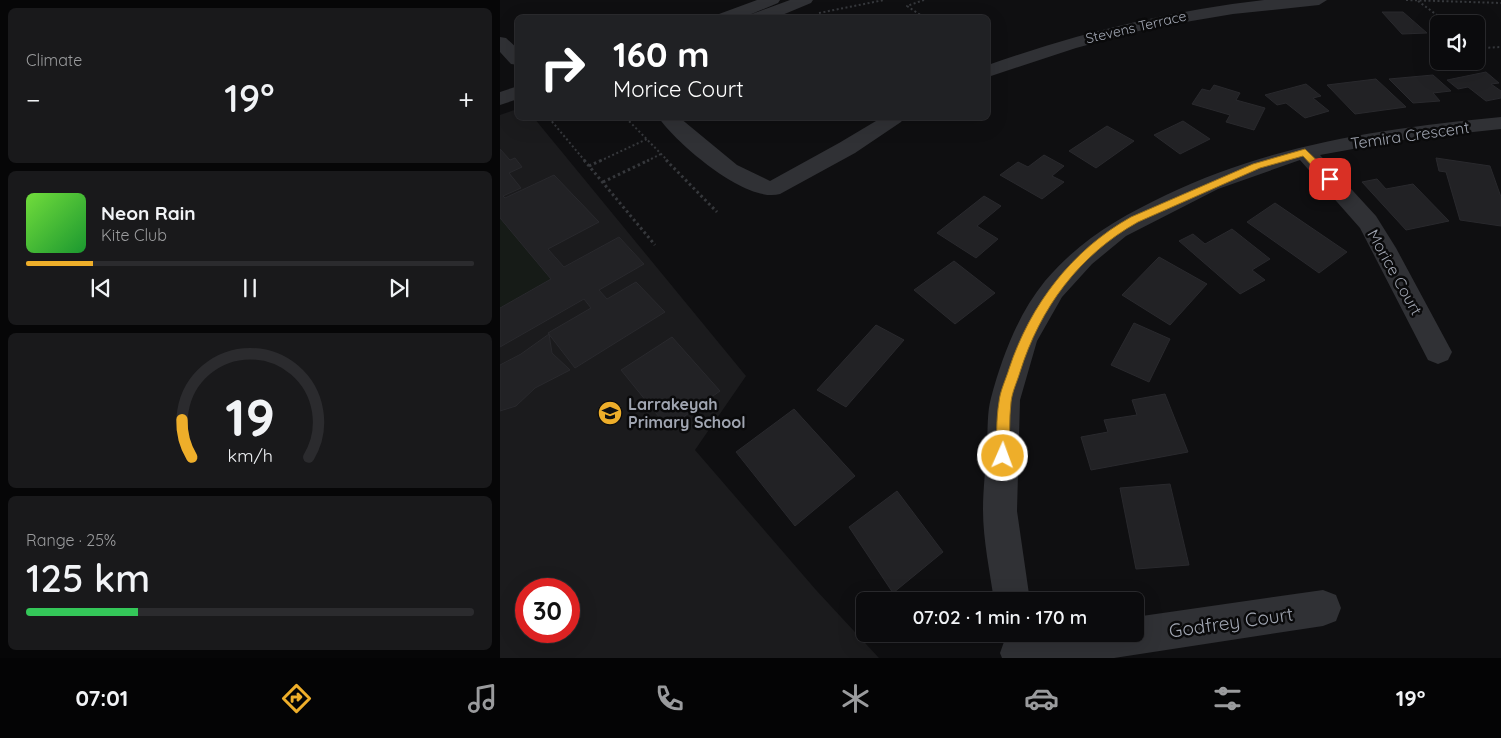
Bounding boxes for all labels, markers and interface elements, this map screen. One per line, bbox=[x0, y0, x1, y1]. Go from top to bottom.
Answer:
street label: Stevens Terrace bbox=[1084, 7, 1188, 47]
map controls bbox=[1430, 15, 1485, 70]
button: sound bbox=[1430, 15, 1485, 70]
text: 160 m bbox=[613, 32, 710, 76]
icon: right bbox=[530, 35, 595, 100]
text: Climate bbox=[26, 50, 82, 70]
text: 19° bbox=[224, 74, 274, 122]
text: Morice Court bbox=[613, 75, 744, 103]
text: − bbox=[26, 82, 41, 117]
text: + bbox=[458, 82, 474, 117]
street label: Temira Crescent bbox=[1349, 117, 1471, 153]
pin bbox=[1309, 158, 1351, 200]
icon: arrive bbox=[1316, 165, 1344, 193]
text: Neon Rain bbox=[101, 201, 196, 225]
text: Kite Club bbox=[101, 225, 167, 245]
street label: Morice Court bbox=[1363, 226, 1427, 318]
icon: previous bbox=[87, 274, 115, 302]
icon: pause bbox=[236, 274, 264, 302]
icon: next bbox=[385, 274, 413, 302]
text: 19 bbox=[225, 384, 275, 449]
place label: Larrakeyah Primary School bbox=[628, 394, 746, 432]
school or university icon: Larrakeyah Primary School bbox=[597, 400, 623, 426]
position arrow bbox=[976, 429, 1028, 481]
text: km/h bbox=[227, 444, 273, 466]
text: Range · 25% bbox=[26, 530, 116, 550]
text: 125 km bbox=[26, 554, 150, 602]
speed limit sign: 30 bbox=[515, 578, 580, 643]
street label: Godfrey Court bbox=[1167, 601, 1295, 643]
text: 07:02 · 1 min · 170 m bbox=[913, 605, 1087, 629]
icon: directions bbox=[279, 681, 314, 716]
icon: music bbox=[465, 681, 500, 716]
icon: phone bbox=[652, 681, 687, 716]
icon: climate bbox=[838, 681, 873, 716]
icon: car bbox=[1024, 681, 1059, 716]
icon: filters bbox=[1210, 681, 1245, 716]
text: 07:01 bbox=[76, 684, 128, 712]
text: 19° bbox=[1396, 684, 1425, 712]

